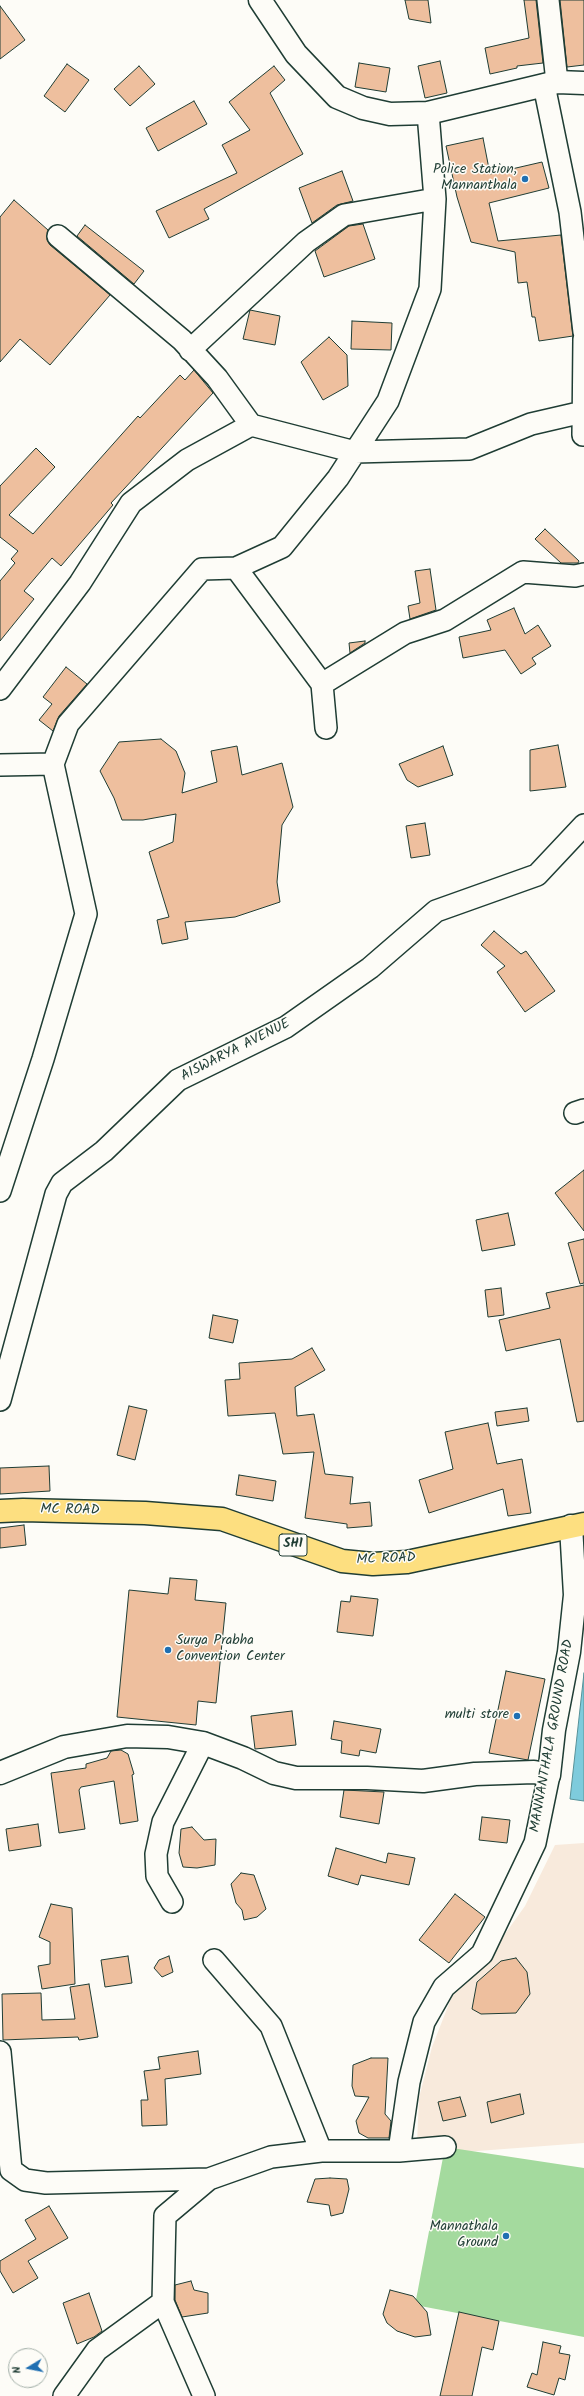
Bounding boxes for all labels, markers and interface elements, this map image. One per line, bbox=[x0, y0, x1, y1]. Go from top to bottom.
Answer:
place label: Police Station, Mannanthala bbox=[433, 163, 517, 196]
marker: Police Station, Mannanthala bbox=[520, 174, 530, 184]
street label: AISWARYA AVENUE bbox=[179, 1016, 293, 1086]
street label: MC ROAD bbox=[40, 1502, 100, 1520]
road number: SH1 bbox=[279, 1534, 307, 1556]
street label: MC ROAD bbox=[356, 1551, 416, 1569]
place label: Surya Prabha Convention Center bbox=[176, 1634, 285, 1666]
street label: MANNANTHALA GROUND ROAD bbox=[528, 1638, 578, 1834]
marker: Surya Prabha Convention Center bbox=[163, 1645, 173, 1655]
place label: multi store bbox=[445, 1708, 509, 1724]
marker: multi store bbox=[512, 1711, 522, 1721]
place label: Mannathala Ground bbox=[429, 2220, 498, 2252]
marker: Mannathala Ground bbox=[501, 2231, 511, 2241]
north arrow bbox=[8, 2348, 48, 2388]
text: N bbox=[8, 2365, 27, 2375]

